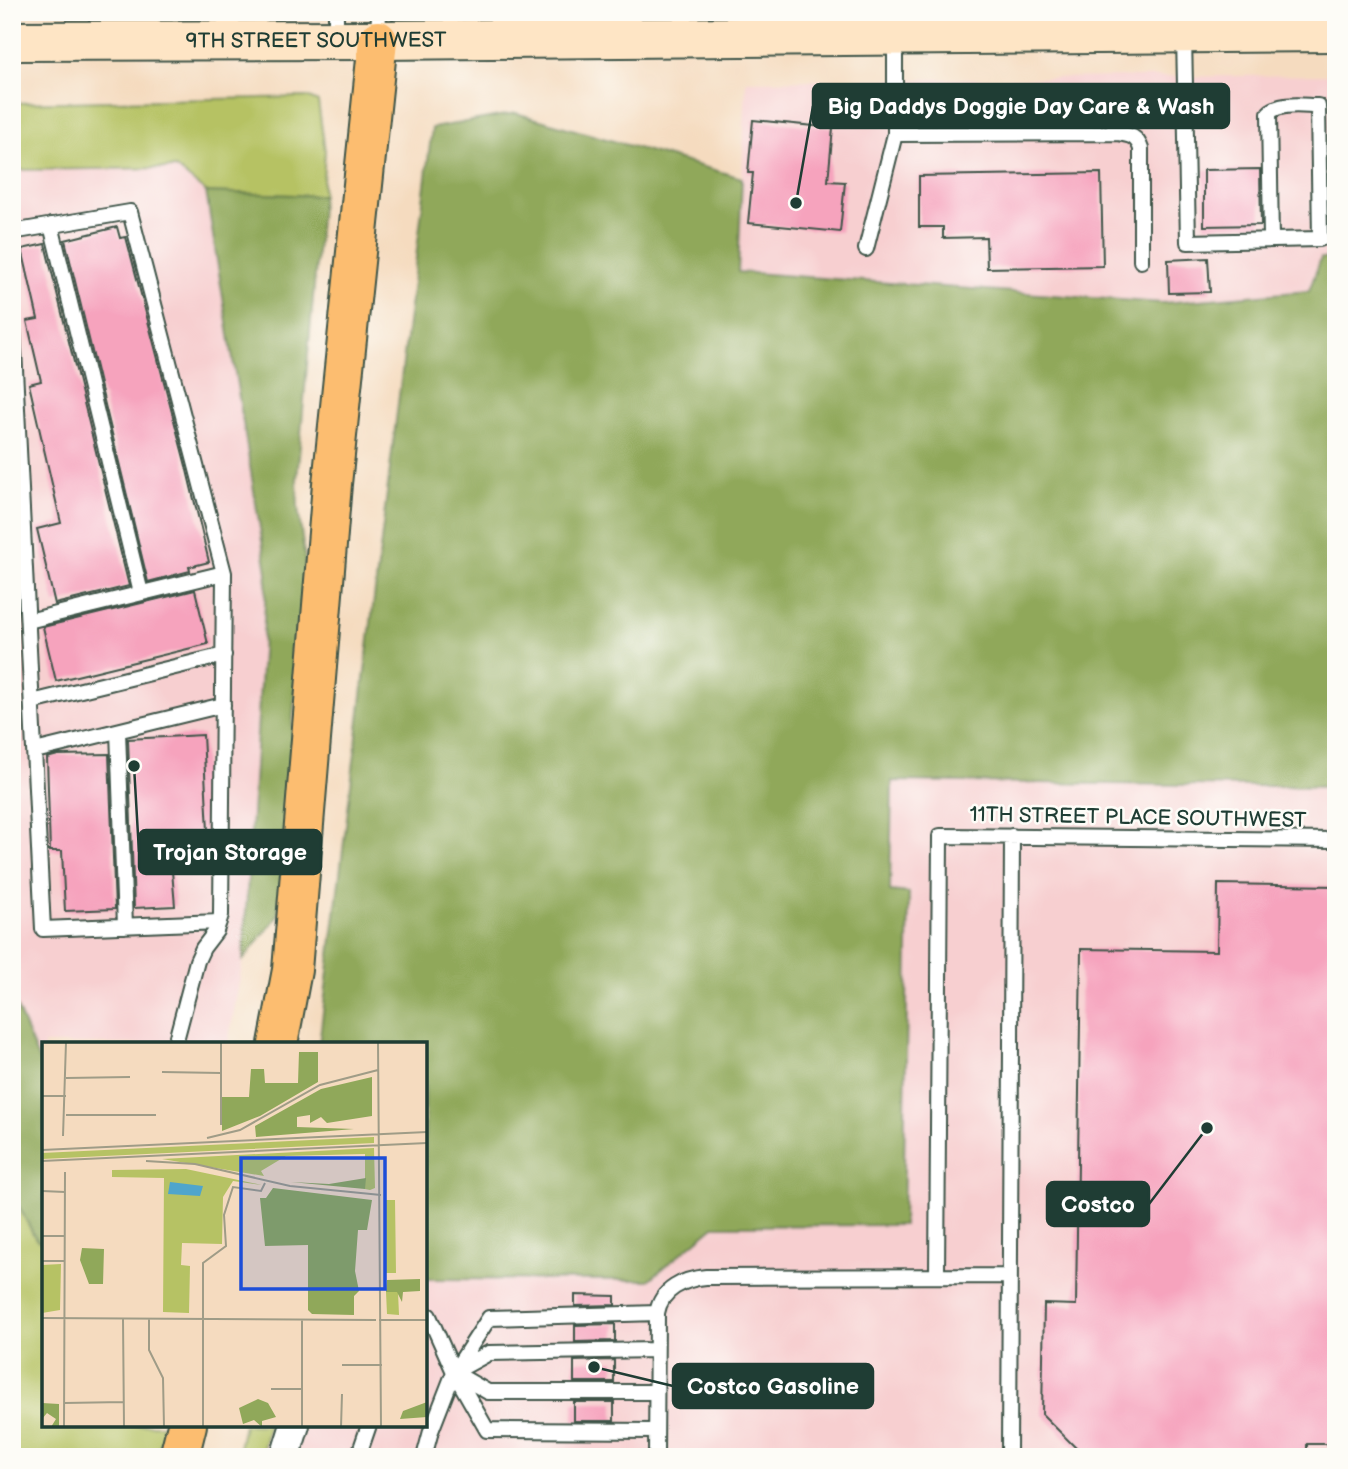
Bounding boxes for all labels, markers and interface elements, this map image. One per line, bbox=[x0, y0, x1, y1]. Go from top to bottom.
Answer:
street label: 9TH STREET SOUTHWEST bbox=[185, 27, 447, 54]
callout: Big Daddys Doggie Day Care & Wash bbox=[813, 84, 1229, 128]
text: Big Daddys Doggie Day Care & Wash bbox=[828, 93, 1214, 121]
street label: 11TH STREET PLACE SOUTHWEST bbox=[969, 802, 1307, 833]
callout: Trojan Storage bbox=[139, 830, 321, 874]
text: Trojan Storage bbox=[153, 839, 307, 867]
inset map bbox=[42, 1042, 427, 1427]
callout: Costco bbox=[1047, 1182, 1149, 1226]
text: Costco bbox=[1061, 1191, 1135, 1219]
callout: Costco Gasoline bbox=[673, 1364, 873, 1408]
text: Costco Gasoline bbox=[687, 1373, 859, 1401]

